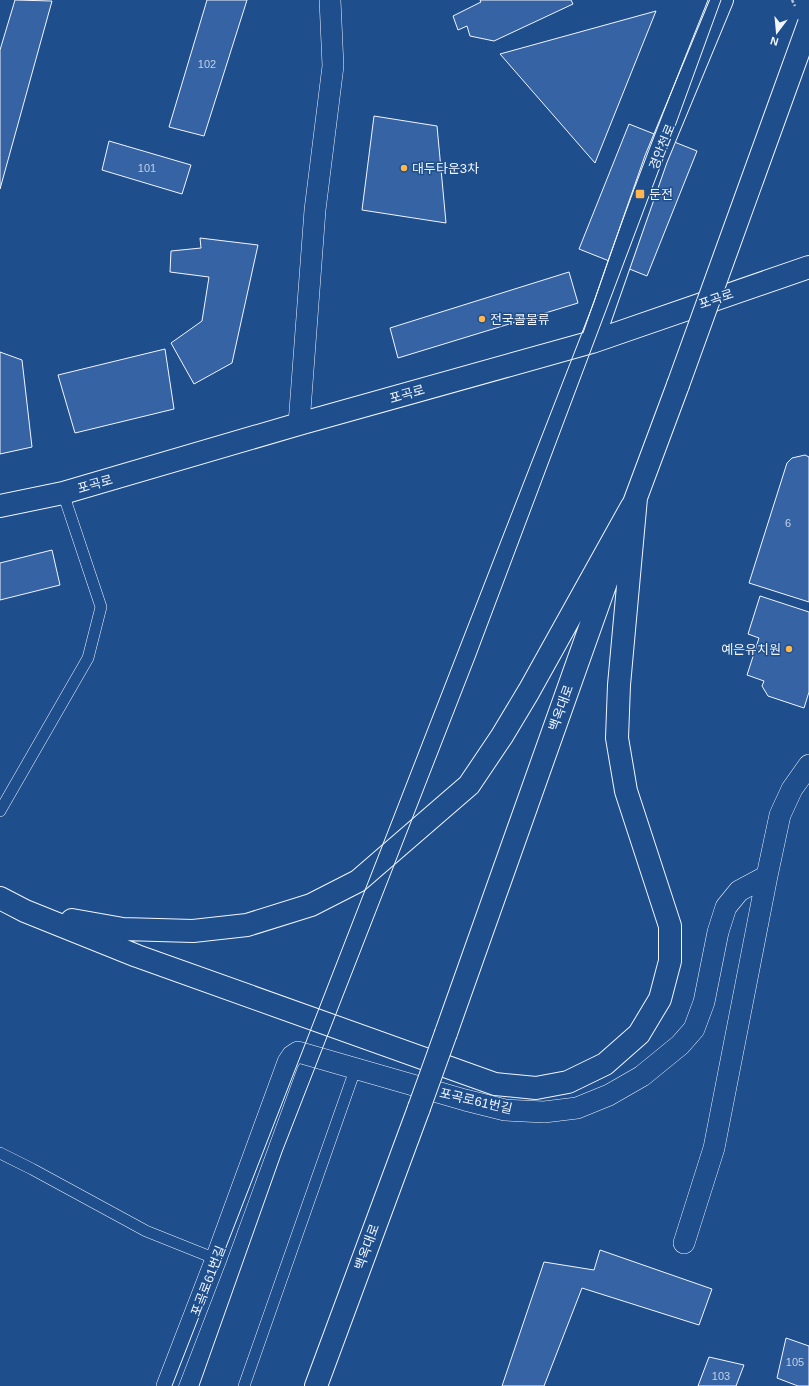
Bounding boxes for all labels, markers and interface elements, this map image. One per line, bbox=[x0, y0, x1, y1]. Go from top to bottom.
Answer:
north arrow bbox=[757, 12, 797, 52]
text: N bbox=[769, 35, 780, 48]
house number: 102 bbox=[198, 58, 216, 70]
street label: 경안천로 bbox=[646, 122, 678, 172]
place label: 대두타운3차 bbox=[412, 161, 479, 176]
house number: 101 bbox=[138, 162, 156, 174]
marker: 대두타운3차 bbox=[399, 163, 409, 173]
place label: 둔전 bbox=[649, 187, 673, 202]
marker: 둔전 bbox=[634, 188, 646, 200]
street label: 포곡로 bbox=[697, 286, 735, 312]
place label: 전국콜물류 bbox=[490, 312, 550, 327]
marker: 전국콜물류 bbox=[477, 314, 487, 324]
street label: 포곡로 bbox=[388, 382, 426, 406]
street label: 포곡로 bbox=[76, 472, 114, 496]
house number: 6 bbox=[785, 517, 791, 529]
place label: 예은유치원 bbox=[721, 642, 781, 657]
marker: 예은유치원 bbox=[784, 644, 794, 654]
street label: 백옥대로 bbox=[546, 683, 576, 733]
street label: 포곡로61번길 bbox=[438, 1085, 514, 1117]
street label: 백옥대로 bbox=[352, 1222, 382, 1272]
street label: 포곡로61번길 bbox=[188, 1244, 228, 1318]
house number: 105 bbox=[786, 1356, 804, 1368]
house number: 103 bbox=[712, 1370, 730, 1382]

